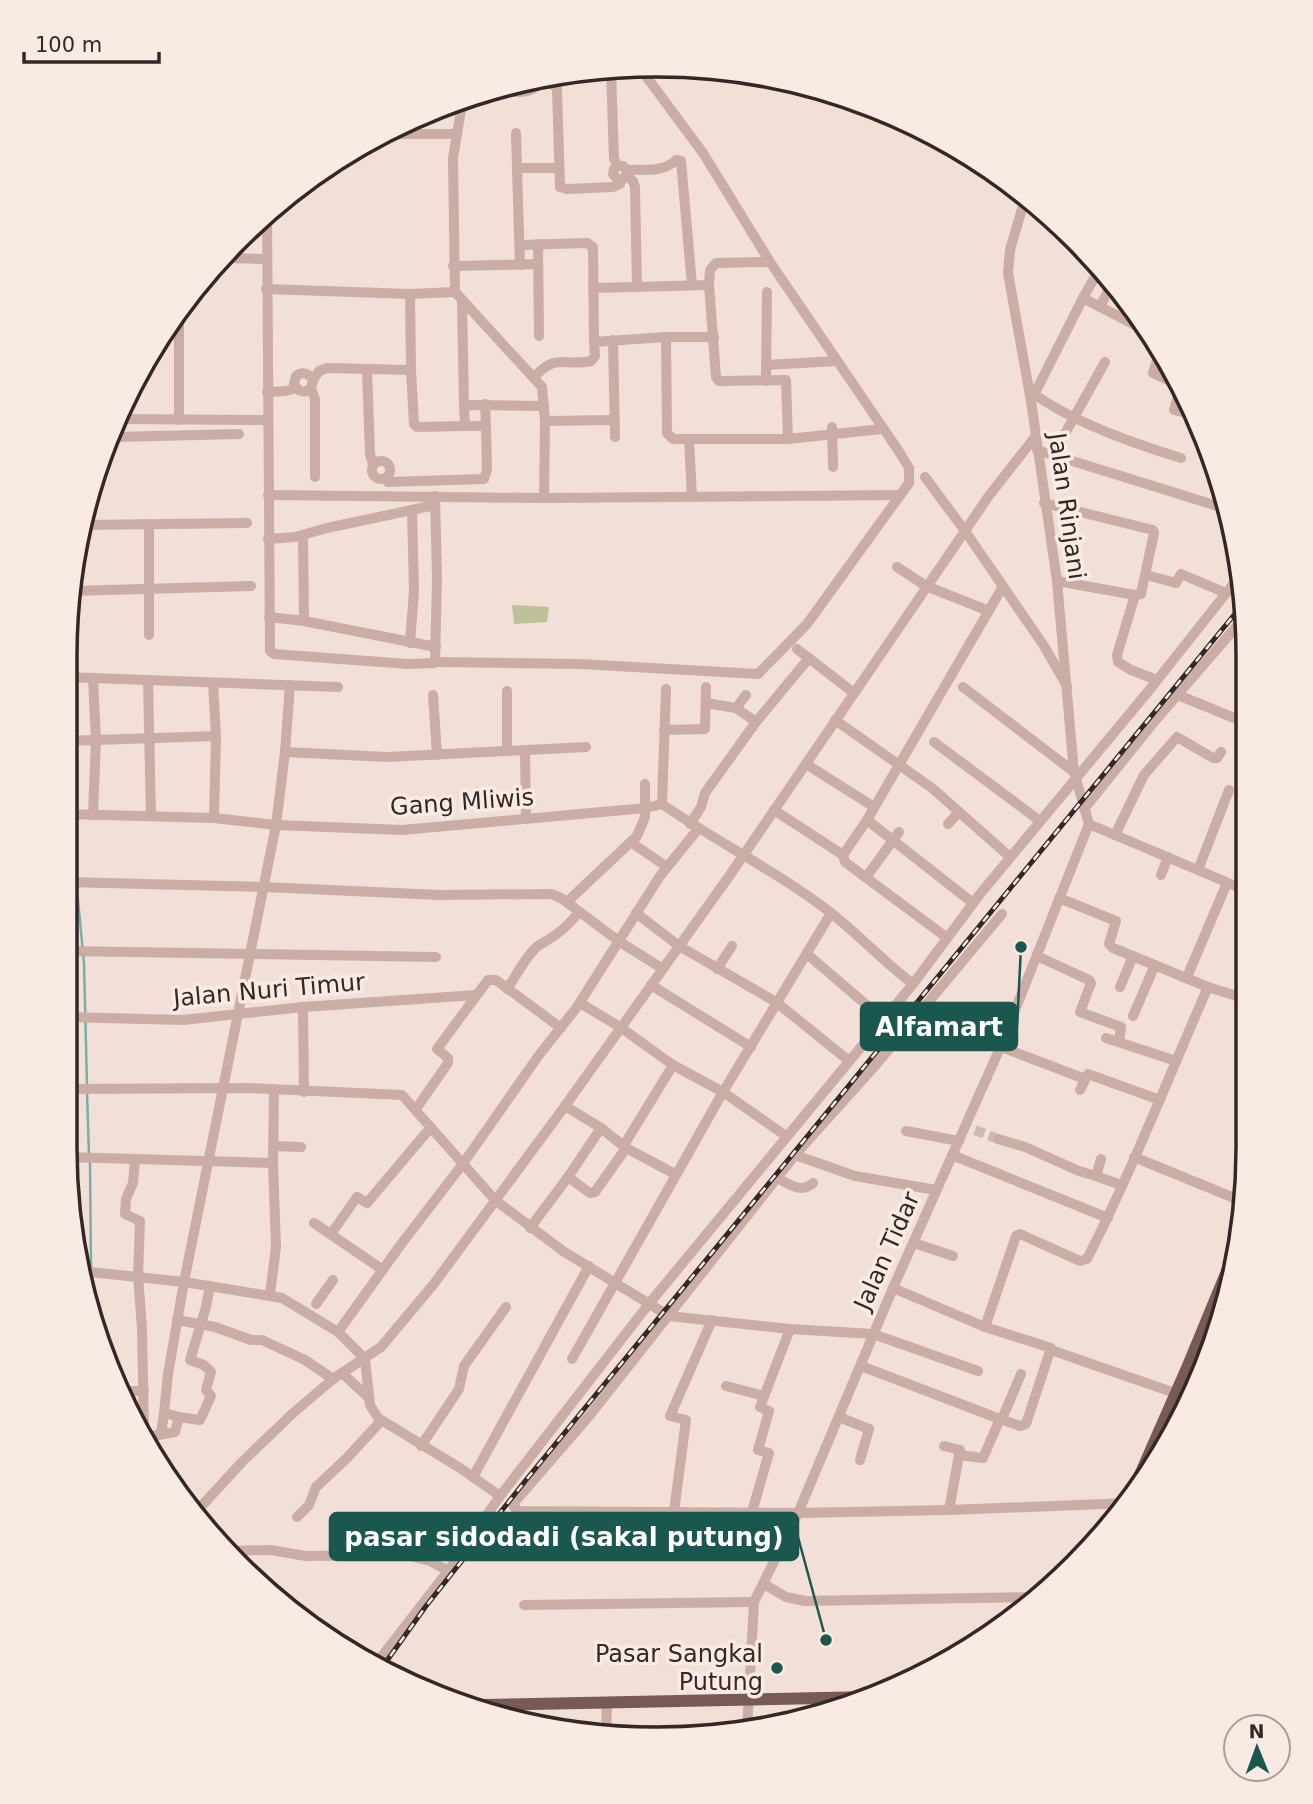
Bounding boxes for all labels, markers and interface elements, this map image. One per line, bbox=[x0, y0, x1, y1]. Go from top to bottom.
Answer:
scale bar bbox=[24, 21, 159, 65]
text: 100 m bbox=[35, 33, 102, 57]
street label: Jalan Rinjani bbox=[1043, 429, 1091, 581]
street label: Gang Mliwis bbox=[389, 783, 535, 821]
street label: Jalan Nuri Timur bbox=[170, 968, 366, 1013]
callout: Alfamart bbox=[861, 1003, 1017, 1050]
text: Alfamart bbox=[875, 1012, 1003, 1042]
street label: Jalan Tidar bbox=[848, 1187, 926, 1316]
callout: pasar sidodadi (sakal putung) bbox=[330, 1513, 798, 1560]
text: pasar sidodadi (sakal putung) bbox=[344, 1522, 784, 1552]
place label: Pasar Sangkal Putung bbox=[595, 1640, 763, 1696]
marker: Pasar Sangkal Putung bbox=[769, 1660, 785, 1676]
north arrow bbox=[1222, 1713, 1292, 1783]
text: N bbox=[1249, 1720, 1265, 1742]

